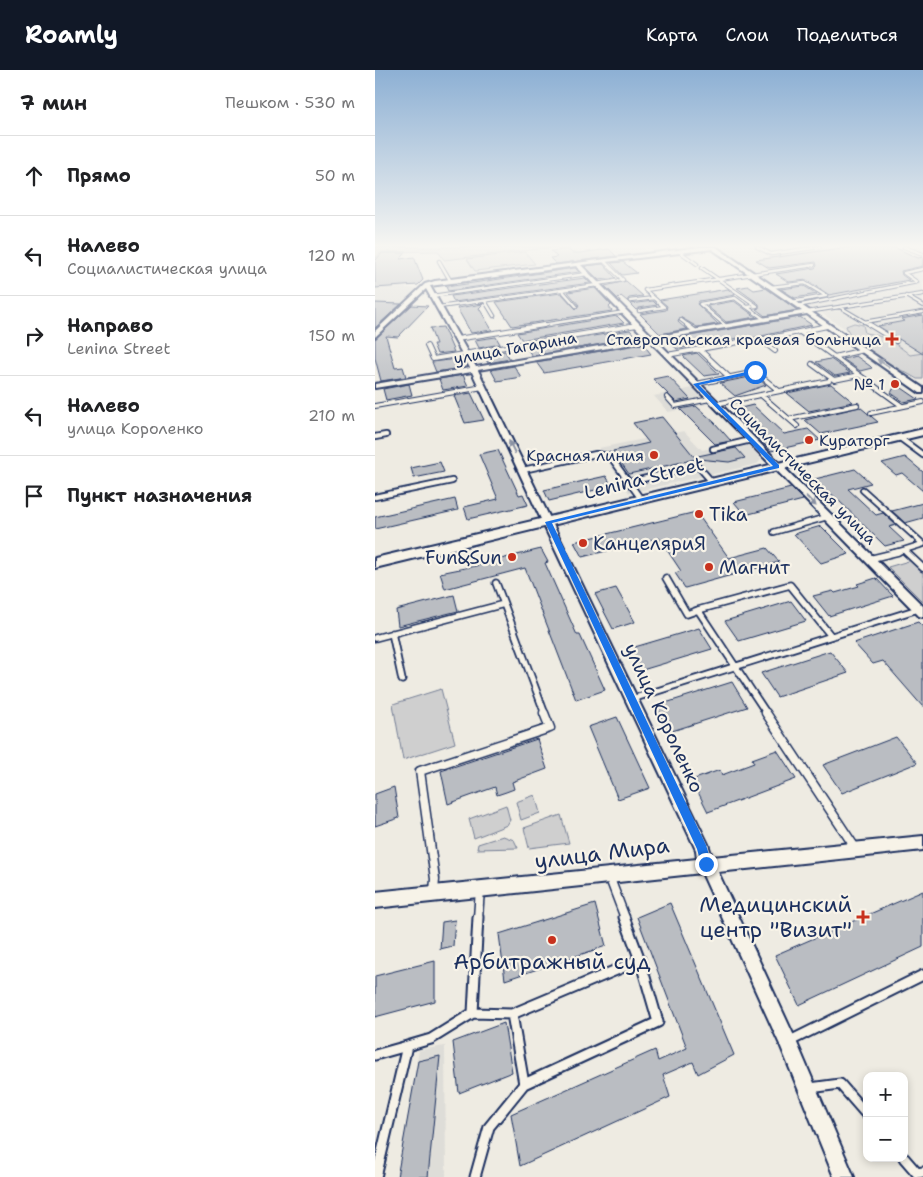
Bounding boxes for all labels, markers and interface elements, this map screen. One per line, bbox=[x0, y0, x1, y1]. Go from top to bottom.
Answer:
text: Roamly bbox=[25, 19, 118, 51]
text: Карта bbox=[646, 23, 697, 47]
text: Слои bbox=[725, 23, 769, 47]
text: Поделиться bbox=[797, 23, 898, 47]
text: 7 мин bbox=[20, 89, 87, 117]
text: Пешком · 530 m bbox=[225, 92, 355, 113]
icon: ahead bbox=[20, 162, 48, 190]
text: Прямо bbox=[67, 163, 131, 188]
text: 50 m bbox=[315, 165, 355, 186]
text: Налево bbox=[67, 233, 140, 258]
icon: left bbox=[20, 242, 48, 270]
text: 120 m bbox=[308, 245, 355, 266]
text: Социалистическая улица bbox=[67, 258, 267, 279]
text: Направо bbox=[67, 313, 153, 338]
icon: right bbox=[20, 322, 48, 350]
text: 150 m bbox=[308, 325, 355, 346]
street label: улица Гагарина bbox=[452, 327, 578, 369]
place label: Ставропольская краевая больница bbox=[606, 329, 881, 350]
marker: Ставропольская краевая больница bbox=[885, 332, 899, 346]
text: Lenina Street bbox=[67, 338, 170, 359]
one-way arrow bbox=[876, 358, 889, 368]
route start bbox=[744, 361, 767, 384]
place label: № 1 bbox=[854, 374, 885, 395]
marker: № 1 bbox=[889, 378, 901, 390]
text: Налево bbox=[67, 393, 140, 418]
street label: Социалистическая улица bbox=[725, 393, 881, 549]
icon: left bbox=[20, 402, 48, 430]
text: 210 m bbox=[308, 405, 355, 426]
text: улица Короленко bbox=[67, 418, 204, 439]
place label: Кураторг bbox=[819, 430, 890, 451]
marker: Кураторг bbox=[803, 434, 815, 446]
one-way arrow bbox=[507, 440, 515, 454]
place label: Красная линия bbox=[526, 445, 644, 466]
marker: Красная линия bbox=[648, 449, 660, 461]
street label: Lenina Street bbox=[581, 451, 707, 505]
icon: arrive bbox=[20, 482, 48, 510]
text: Пункт назначения bbox=[67, 483, 252, 508]
one-way arrow bbox=[805, 495, 817, 507]
place label: Tika bbox=[709, 502, 748, 527]
marker: Tika bbox=[693, 508, 705, 520]
place label: КанцеляриЯ bbox=[593, 531, 706, 556]
marker: КанцеляриЯ bbox=[577, 537, 589, 549]
place label: Fun&Sun bbox=[425, 545, 502, 570]
marker: Fun&Sun bbox=[506, 551, 518, 563]
place label: Магнит bbox=[719, 555, 790, 580]
marker: Магнит bbox=[703, 561, 715, 573]
street label: улица Короленко bbox=[618, 639, 710, 797]
street label: улица Мира bbox=[533, 830, 671, 876]
route end bbox=[695, 853, 718, 876]
place label: Медицинский центр "Визит" bbox=[699, 890, 852, 944]
marker: Медицинский центр "Визит" bbox=[856, 910, 870, 924]
marker: Арбитражный суд bbox=[546, 934, 558, 946]
place label: Арбитражный суд bbox=[453, 947, 651, 976]
map controls bbox=[863, 1072, 908, 1162]
button: + bbox=[863, 1072, 908, 1117]
button: − bbox=[863, 1117, 908, 1162]

